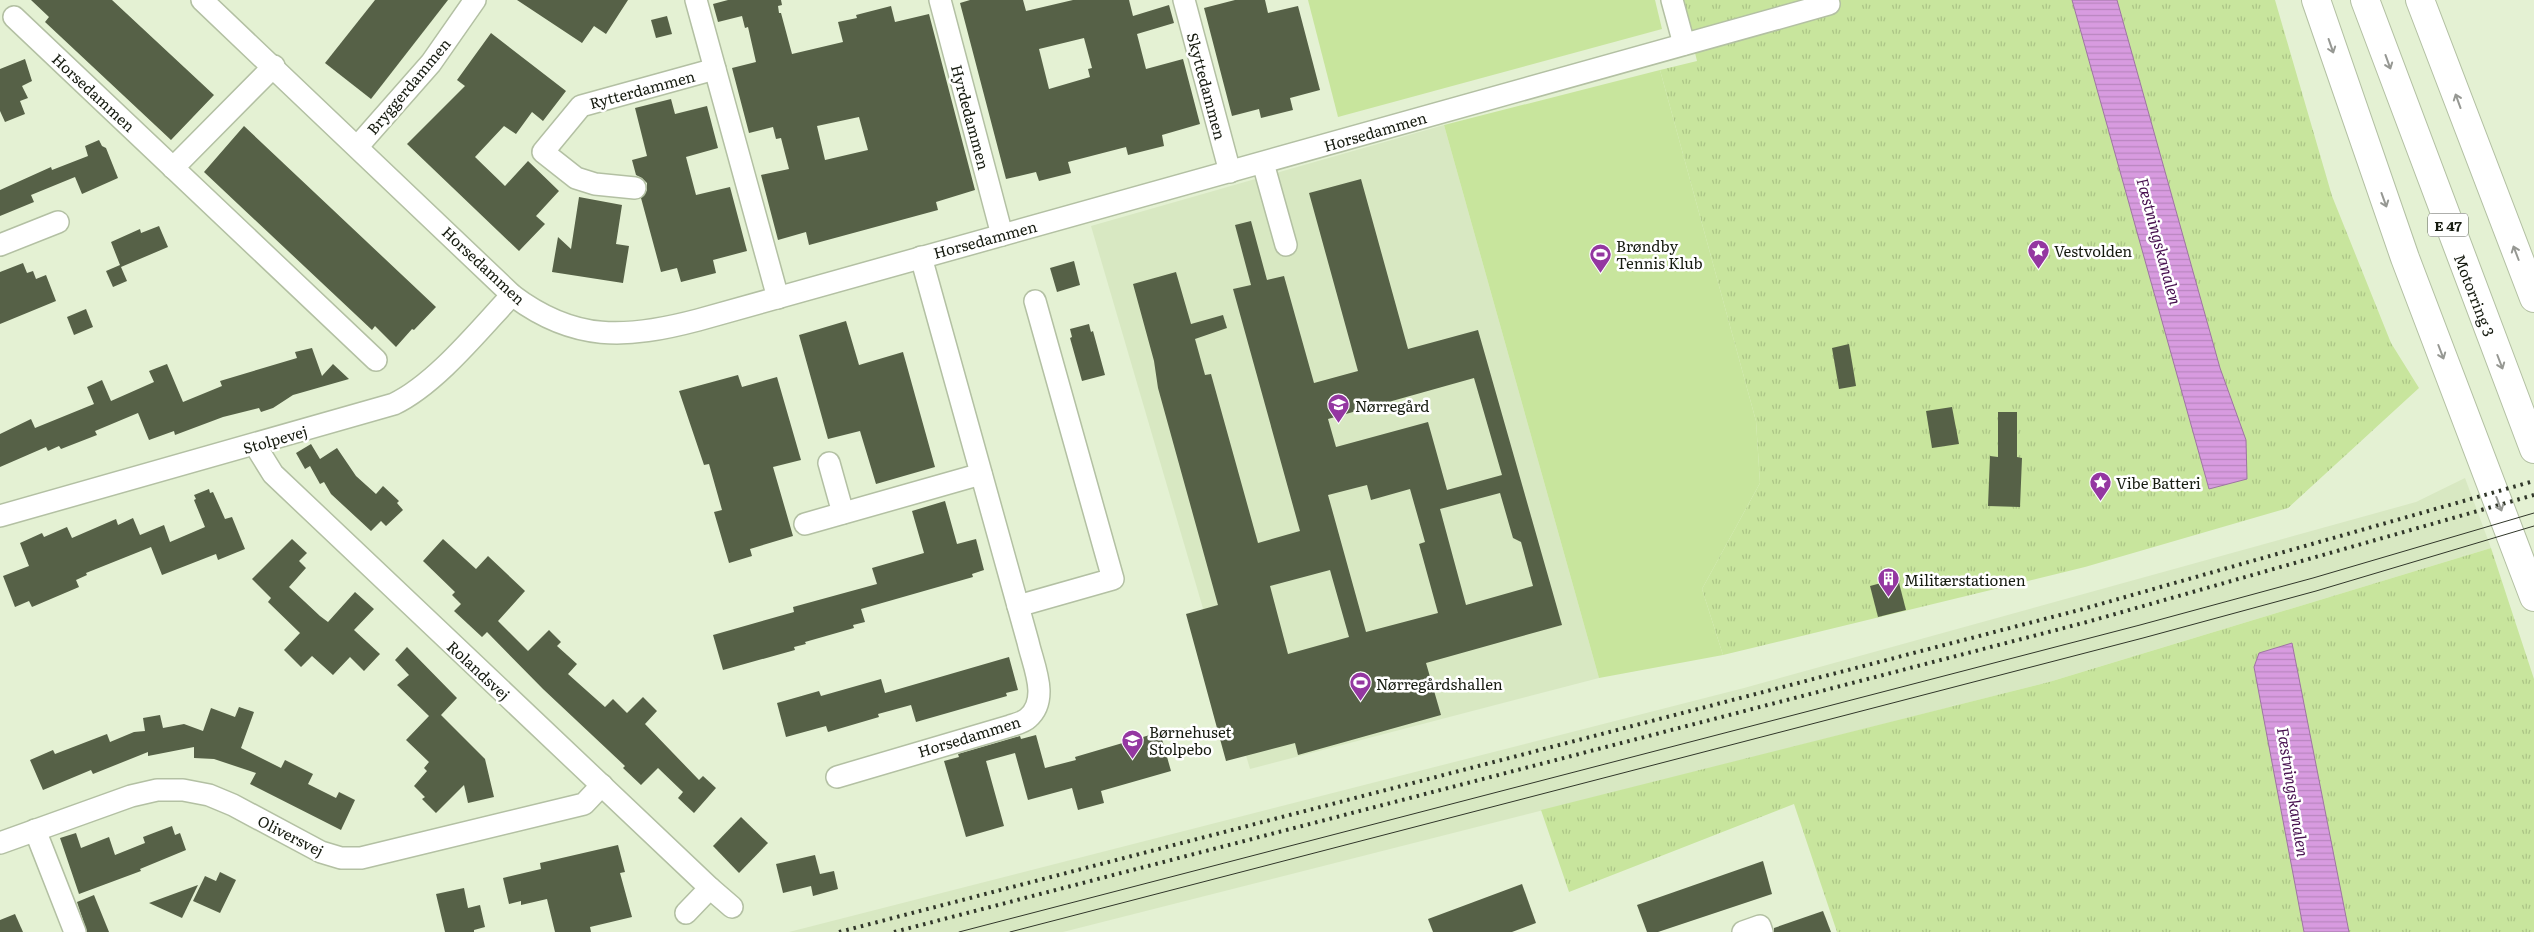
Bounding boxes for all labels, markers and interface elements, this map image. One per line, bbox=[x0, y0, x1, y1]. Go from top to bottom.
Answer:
street label: Skyttedammen bbox=[1182, 30, 1232, 142]
street label: Bryggerdammen bbox=[361, 33, 455, 139]
one-way arrow bbox=[2327, 38, 2336, 53]
street label: Horsedammen bbox=[47, 47, 141, 137]
one-way arrow bbox=[2384, 54, 2393, 69]
street label: Hyrdedammen bbox=[946, 62, 996, 172]
street label: Rytterdammen bbox=[587, 64, 697, 114]
one-way arrow bbox=[2453, 94, 2462, 109]
street label: Horsedammen bbox=[1321, 105, 1429, 157]
water label: Fæstningskanalen bbox=[2131, 175, 2189, 308]
one-way arrow bbox=[2380, 192, 2389, 207]
street label: Horsedammen bbox=[931, 214, 1039, 264]
road number: E 47 bbox=[2428, 214, 2468, 236]
street label: Horsedammen bbox=[437, 220, 531, 310]
place label: Brøndby Tennis Klub bbox=[1616, 234, 1703, 274]
place icon: Vestvolden bbox=[2026, 238, 2050, 269]
place label: Vestvolden bbox=[2054, 239, 2132, 262]
sports icon: Brøndby Tennis Klub bbox=[1588, 242, 1612, 273]
one-way arrow bbox=[2511, 246, 2520, 261]
street label: Motorring 3 bbox=[2449, 250, 2501, 340]
one-way arrow bbox=[2437, 344, 2446, 359]
one-way arrow bbox=[2496, 354, 2505, 369]
school or university icon: Nørregård bbox=[1327, 393, 1351, 424]
place label: Nørregård bbox=[1355, 394, 1430, 417]
street label: Stolpevej bbox=[240, 419, 310, 459]
place icon: Vibe Batteri bbox=[2088, 470, 2112, 501]
place label: Vibe Batteri bbox=[2116, 471, 2201, 494]
one-way arrow bbox=[2495, 496, 2504, 511]
building icon: Militærstationen bbox=[1876, 567, 1900, 598]
place label: Militærstationen bbox=[1904, 568, 2026, 591]
street label: Rolandsvej bbox=[442, 635, 516, 705]
sports icon: Nørregårdshallen bbox=[1348, 671, 1372, 702]
place label: Nørregårdshallen bbox=[1376, 672, 1503, 695]
street label: Horsedammen bbox=[915, 709, 1023, 763]
place label: Børnehuset Stolpebo bbox=[1149, 720, 1232, 760]
water label: Fæstningskanalen bbox=[2272, 726, 2316, 859]
school or university icon: Børnehuset Stolpebo bbox=[1121, 728, 1145, 759]
street label: Oliversvej bbox=[254, 808, 328, 862]

